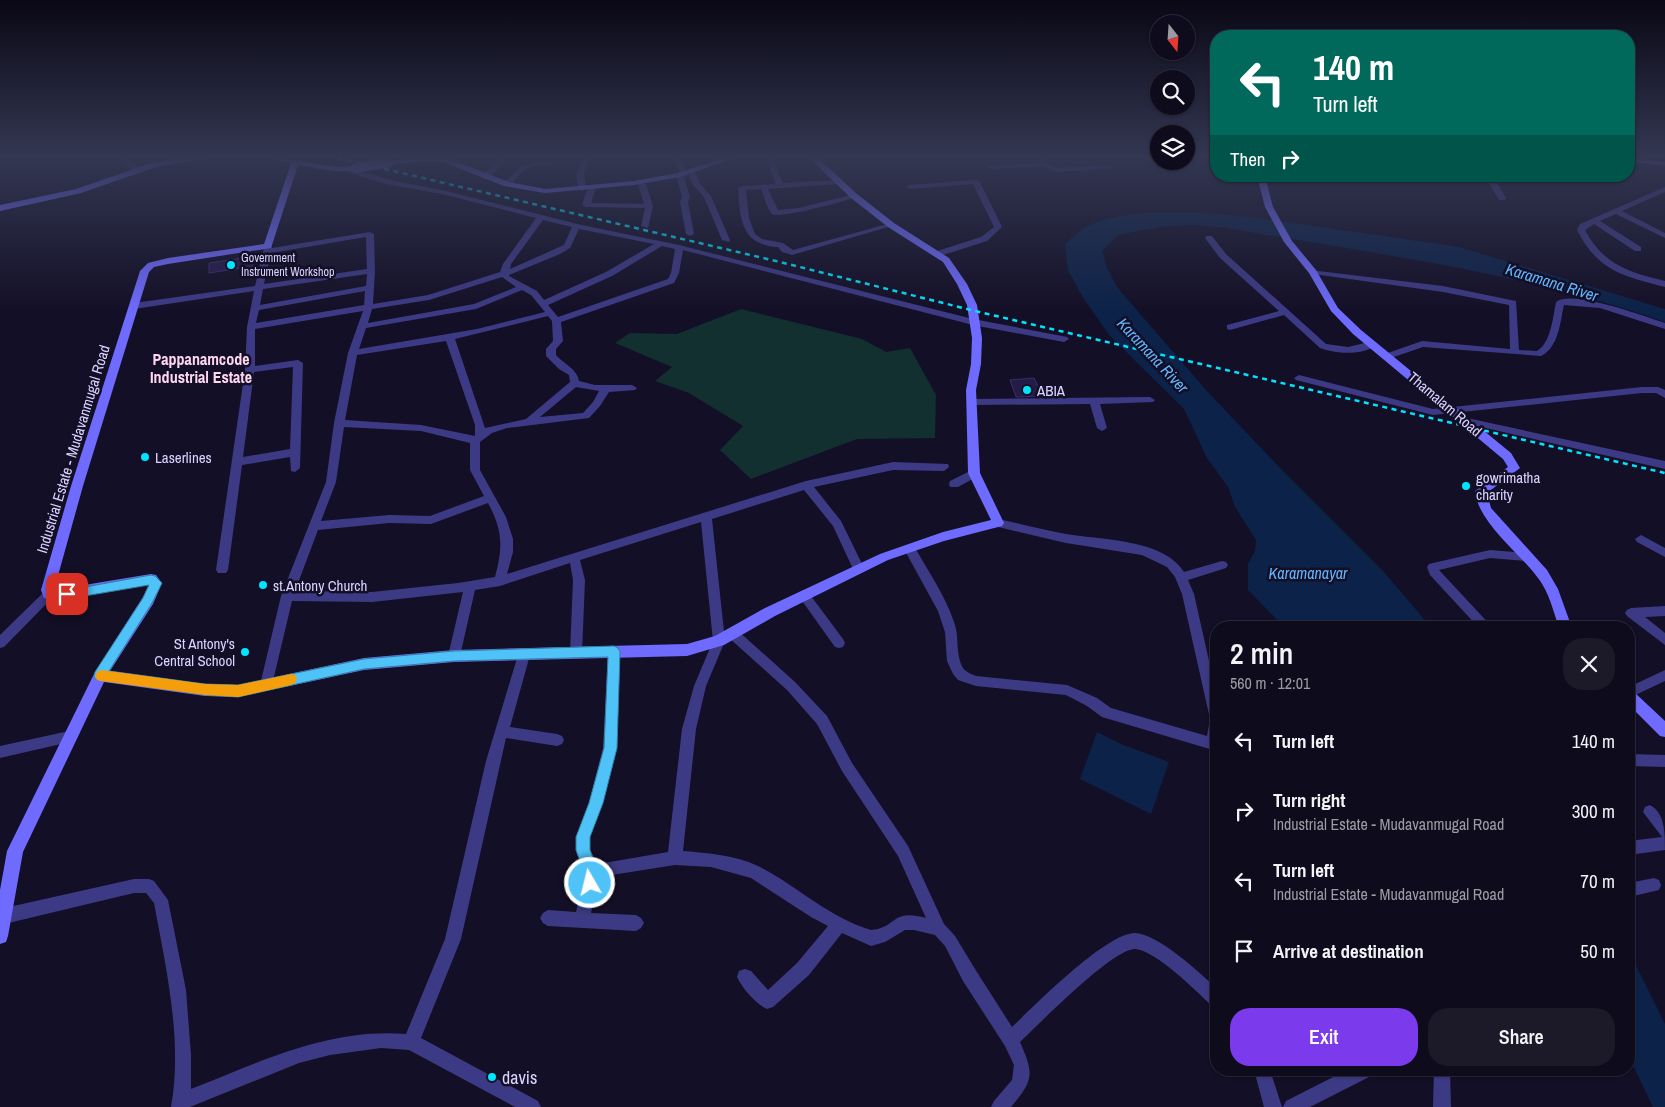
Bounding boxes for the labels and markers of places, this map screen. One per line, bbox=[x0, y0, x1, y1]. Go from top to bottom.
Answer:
place label: Government Instrument Workshop bbox=[241, 250, 334, 280]
marker: Government Instrument Workshop bbox=[225, 259, 237, 271]
place label: ABIA bbox=[1036, 380, 1066, 401]
marker: ABIA bbox=[1021, 384, 1033, 396]
place label: Laserlines bbox=[155, 447, 212, 468]
marker: Laserlines bbox=[139, 451, 151, 463]
place label: gowrimatha charity bbox=[1476, 467, 1540, 505]
marker: gowrimatha charity bbox=[1460, 480, 1472, 492]
pin bbox=[46, 573, 88, 615]
place label: st.Antony Church bbox=[273, 575, 367, 596]
marker: st.Antony Church bbox=[257, 579, 269, 591]
place label: St Antony's Central School bbox=[154, 633, 235, 671]
marker: St Antony's Central School bbox=[239, 646, 251, 658]
place label: davis bbox=[502, 1065, 537, 1090]
marker: davis bbox=[486, 1071, 498, 1083]

